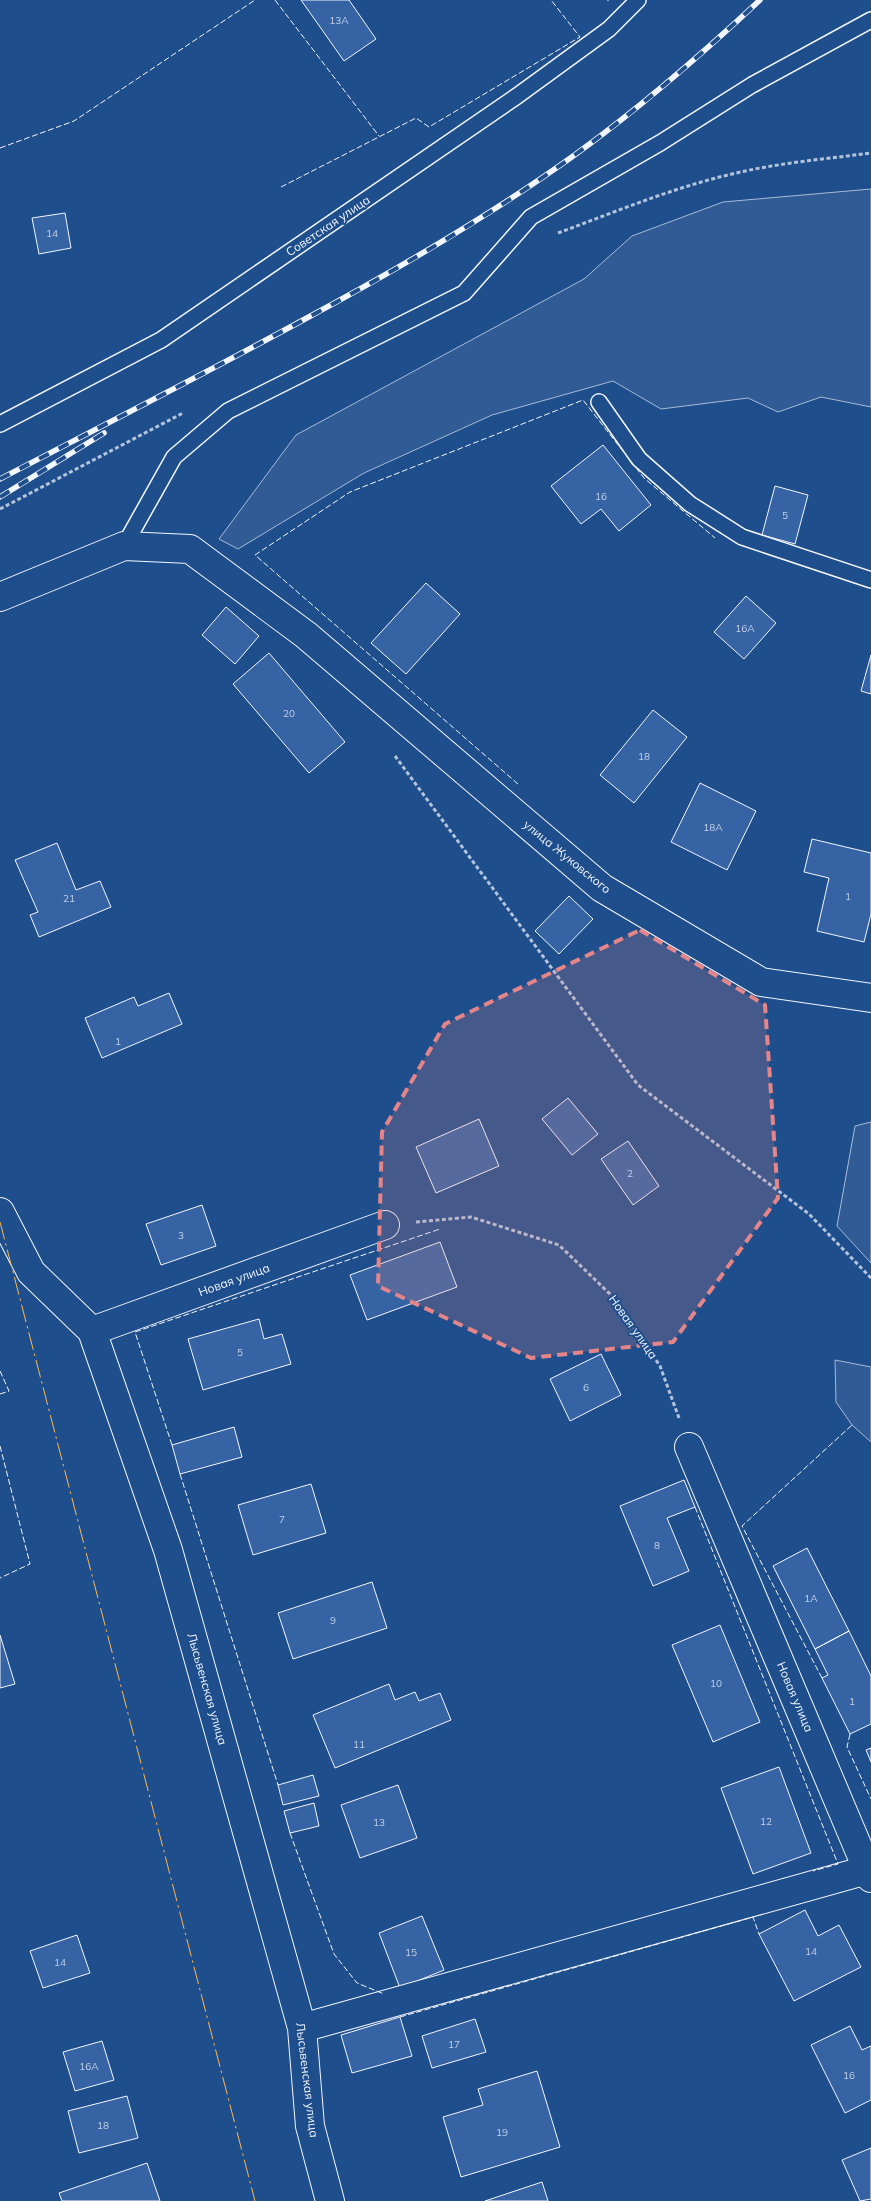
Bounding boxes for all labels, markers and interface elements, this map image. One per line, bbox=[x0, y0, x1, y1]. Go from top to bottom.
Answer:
house number: 13А bbox=[329, 14, 349, 27]
street label: Советская улица bbox=[283, 192, 373, 259]
house number: 14 bbox=[46, 227, 58, 240]
house number: 16 bbox=[595, 490, 607, 503]
house number: 5 bbox=[782, 509, 788, 522]
house number: 16А bbox=[735, 622, 755, 635]
house number: 20 bbox=[283, 707, 295, 720]
house number: 18 bbox=[638, 750, 650, 763]
street label: улица Жуковского bbox=[521, 817, 614, 896]
house number: 18А bbox=[703, 821, 723, 834]
house number: 1 bbox=[845, 890, 851, 903]
house number: 21 bbox=[63, 892, 75, 905]
house number: 1 bbox=[115, 1035, 121, 1048]
house number: 2 bbox=[627, 1167, 633, 1180]
house number: 3 bbox=[178, 1229, 184, 1242]
street label: Новая улица bbox=[196, 1260, 272, 1299]
street label: Новая улица bbox=[606, 1292, 661, 1362]
house number: 5 bbox=[237, 1346, 243, 1359]
house number: 6 bbox=[583, 1381, 589, 1394]
house number: 7 bbox=[279, 1513, 285, 1526]
house number: 8 bbox=[654, 1539, 660, 1552]
house number: 1А bbox=[804, 1592, 818, 1605]
house number: 9 bbox=[330, 1614, 336, 1627]
street label: Лысьвенская улица bbox=[184, 1631, 231, 1747]
street label: Новая улица bbox=[774, 1659, 817, 1734]
house number: 10 bbox=[710, 1677, 722, 1690]
house number: 1 bbox=[849, 1695, 855, 1708]
house number: 11 bbox=[353, 1738, 365, 1751]
house number: 12 bbox=[760, 1815, 772, 1828]
house number: 13 bbox=[373, 1816, 385, 1829]
house number: 14 bbox=[805, 1945, 817, 1958]
house number: 15 bbox=[405, 1946, 417, 1959]
house number: 14 bbox=[54, 1956, 66, 1969]
street label: Лысьвенская улица bbox=[293, 2022, 322, 2138]
house number: 17 bbox=[448, 2038, 460, 2051]
house number: 16А bbox=[79, 2060, 99, 2073]
house number: 16 bbox=[843, 2069, 855, 2082]
house number: 18 bbox=[97, 2119, 109, 2132]
house number: 19 bbox=[496, 2126, 508, 2139]

